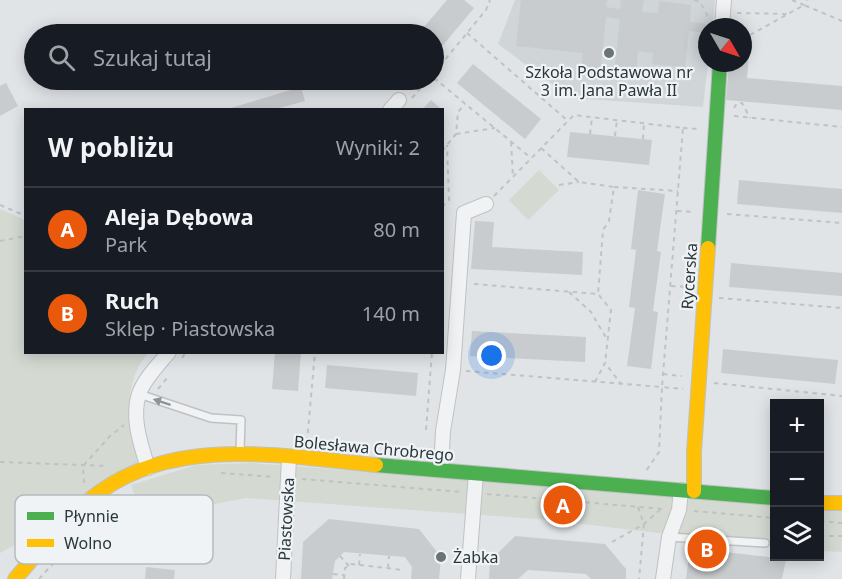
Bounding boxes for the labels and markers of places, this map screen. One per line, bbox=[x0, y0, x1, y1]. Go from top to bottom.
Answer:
marker: Szkoła Podstawowa nr 3 im. Jana Pawła II bbox=[602, 46, 616, 60]
place label: Szkoła Podstawowa nr 3 im. Jana Pawła II bbox=[525, 61, 693, 101]
pin: A bbox=[544, 482, 582, 528]
pin: B bbox=[688, 526, 726, 572]
place label: Żabka bbox=[453, 546, 499, 568]
marker: Żabka bbox=[434, 550, 448, 564]

